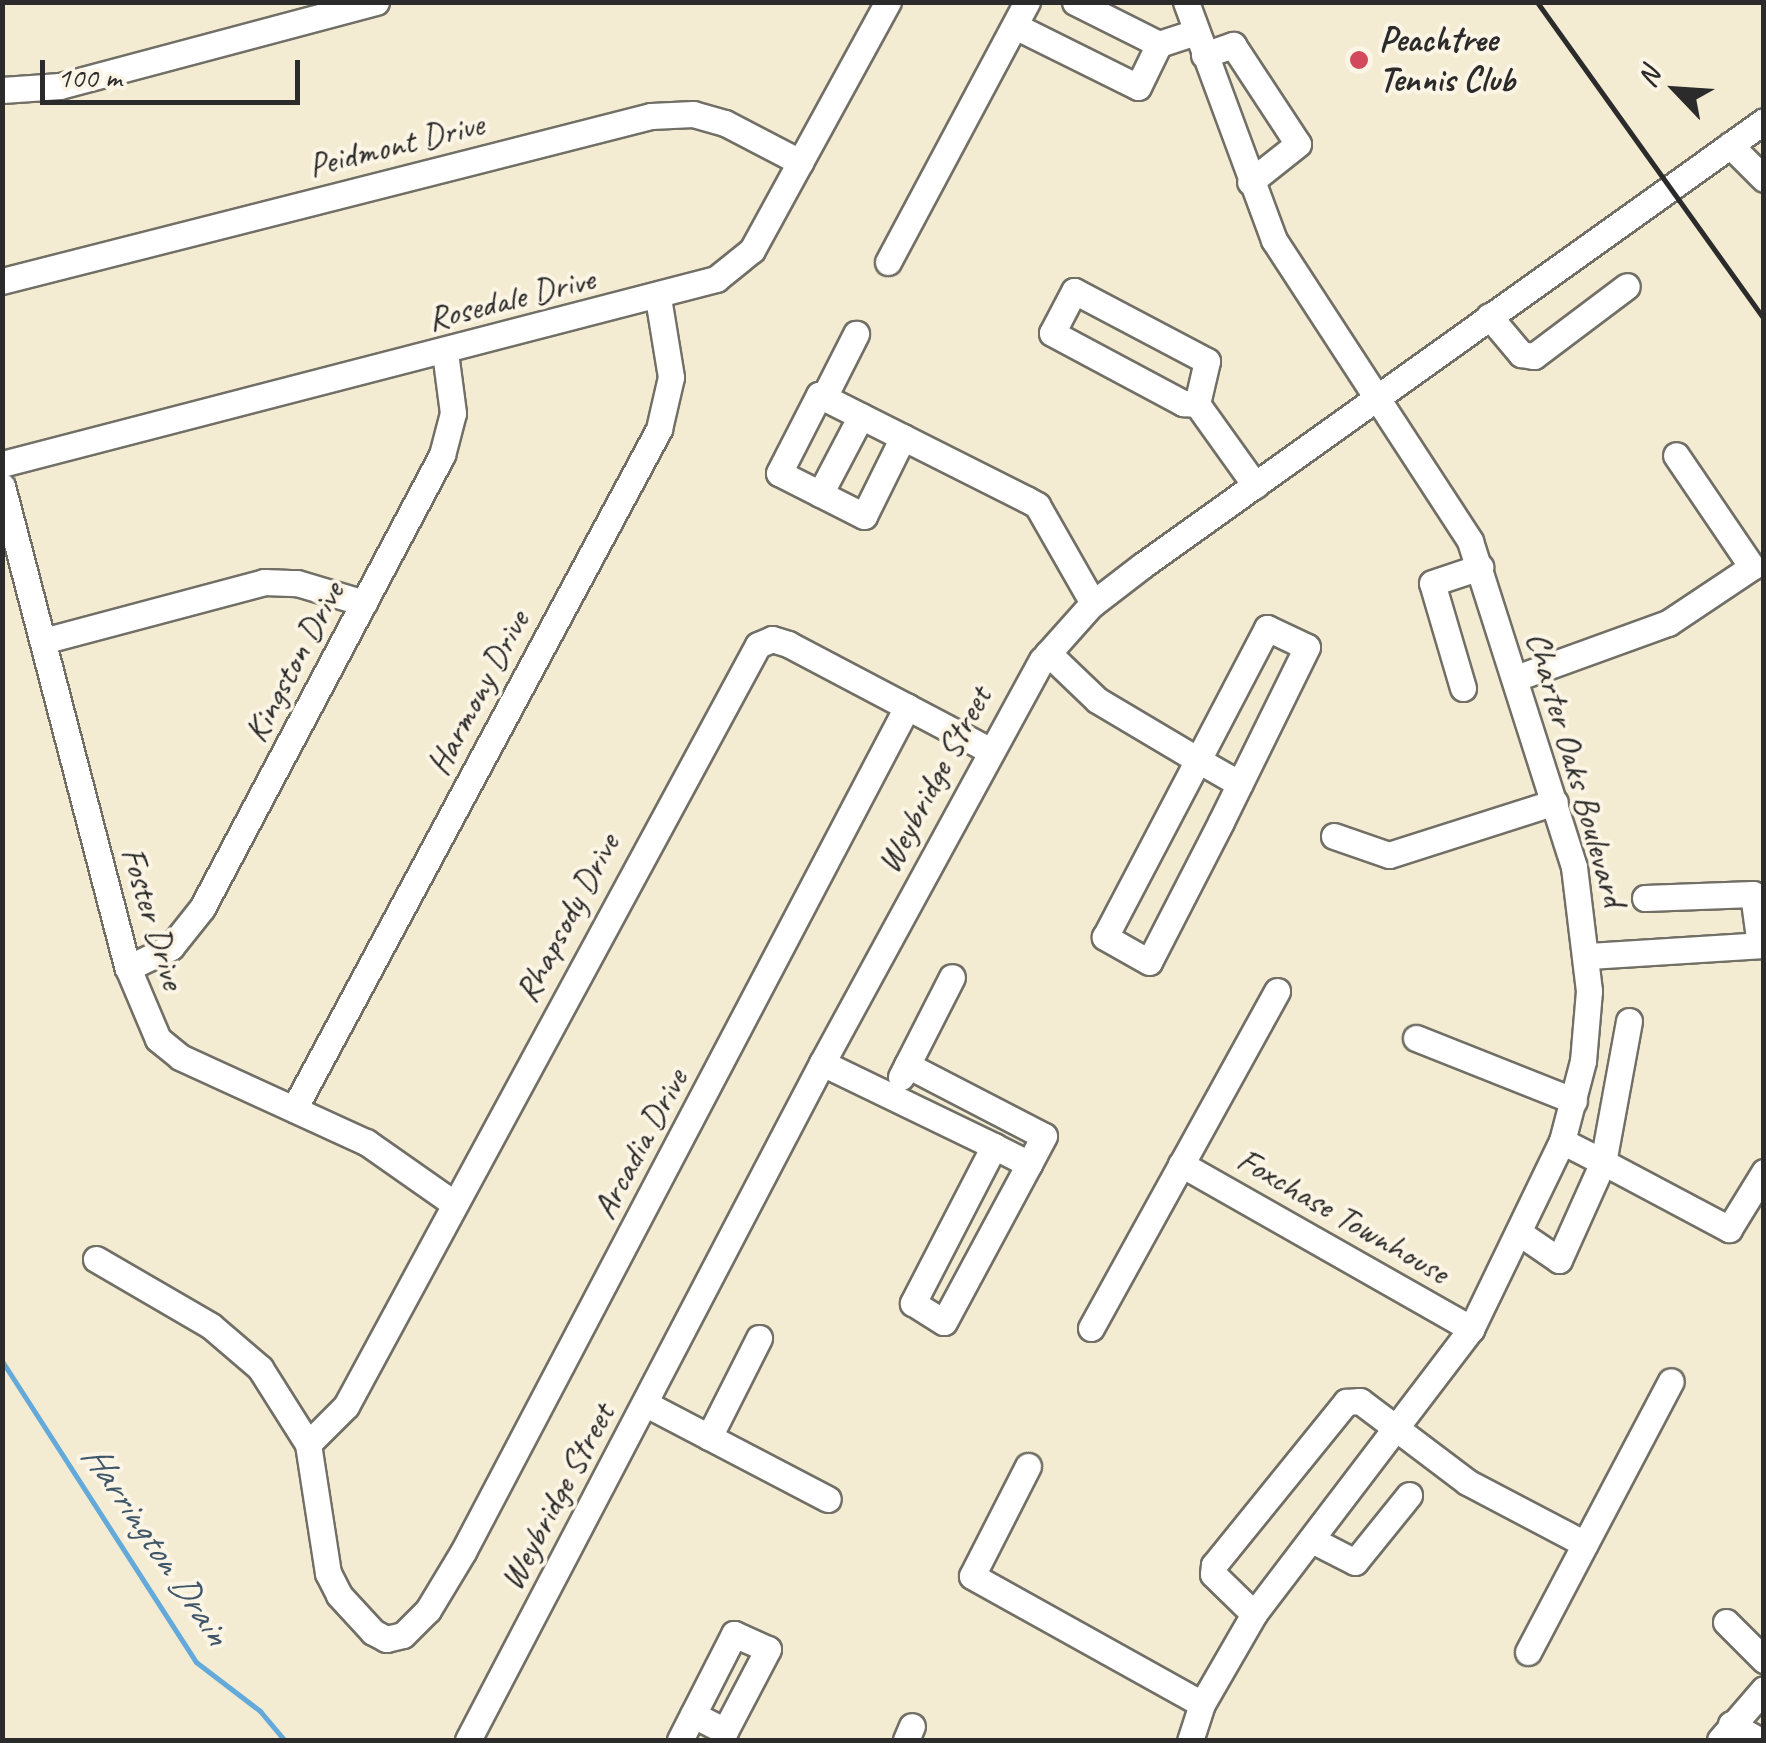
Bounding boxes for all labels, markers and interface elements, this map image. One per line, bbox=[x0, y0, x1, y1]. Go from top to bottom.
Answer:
place label: Peachtree Tennis Club bbox=[1379, 19, 1515, 101]
scale bar bbox=[45, 40, 305, 102]
north arrow bbox=[1626, 40, 1726, 140]
marker: Peachtree Tennis Club bbox=[1348, 49, 1370, 71]
text: 100 m bbox=[57, 58, 122, 96]
text: N bbox=[1629, 62, 1668, 92]
street label: Peidmont Drive bbox=[304, 103, 488, 187]
street label: Rosedale Drive bbox=[423, 258, 599, 340]
street label: Kingston Drive bbox=[234, 575, 354, 749]
street label: Harmony Drive bbox=[417, 604, 539, 782]
street label: Charter Oaks Boulevard bbox=[1517, 626, 1635, 912]
street label: Weybridge Street bbox=[867, 679, 1001, 881]
street label: Rhapsody Drive bbox=[505, 827, 629, 1009]
street label: Foster Drive bbox=[112, 842, 194, 994]
street label: Arcadia Drive bbox=[583, 1062, 697, 1226]
street label: Foxchase Townhouse bbox=[1230, 1139, 1456, 1293]
street label: Weybridge Street bbox=[490, 1396, 624, 1598]
water label: Harrington Drain bbox=[72, 1435, 240, 1653]

